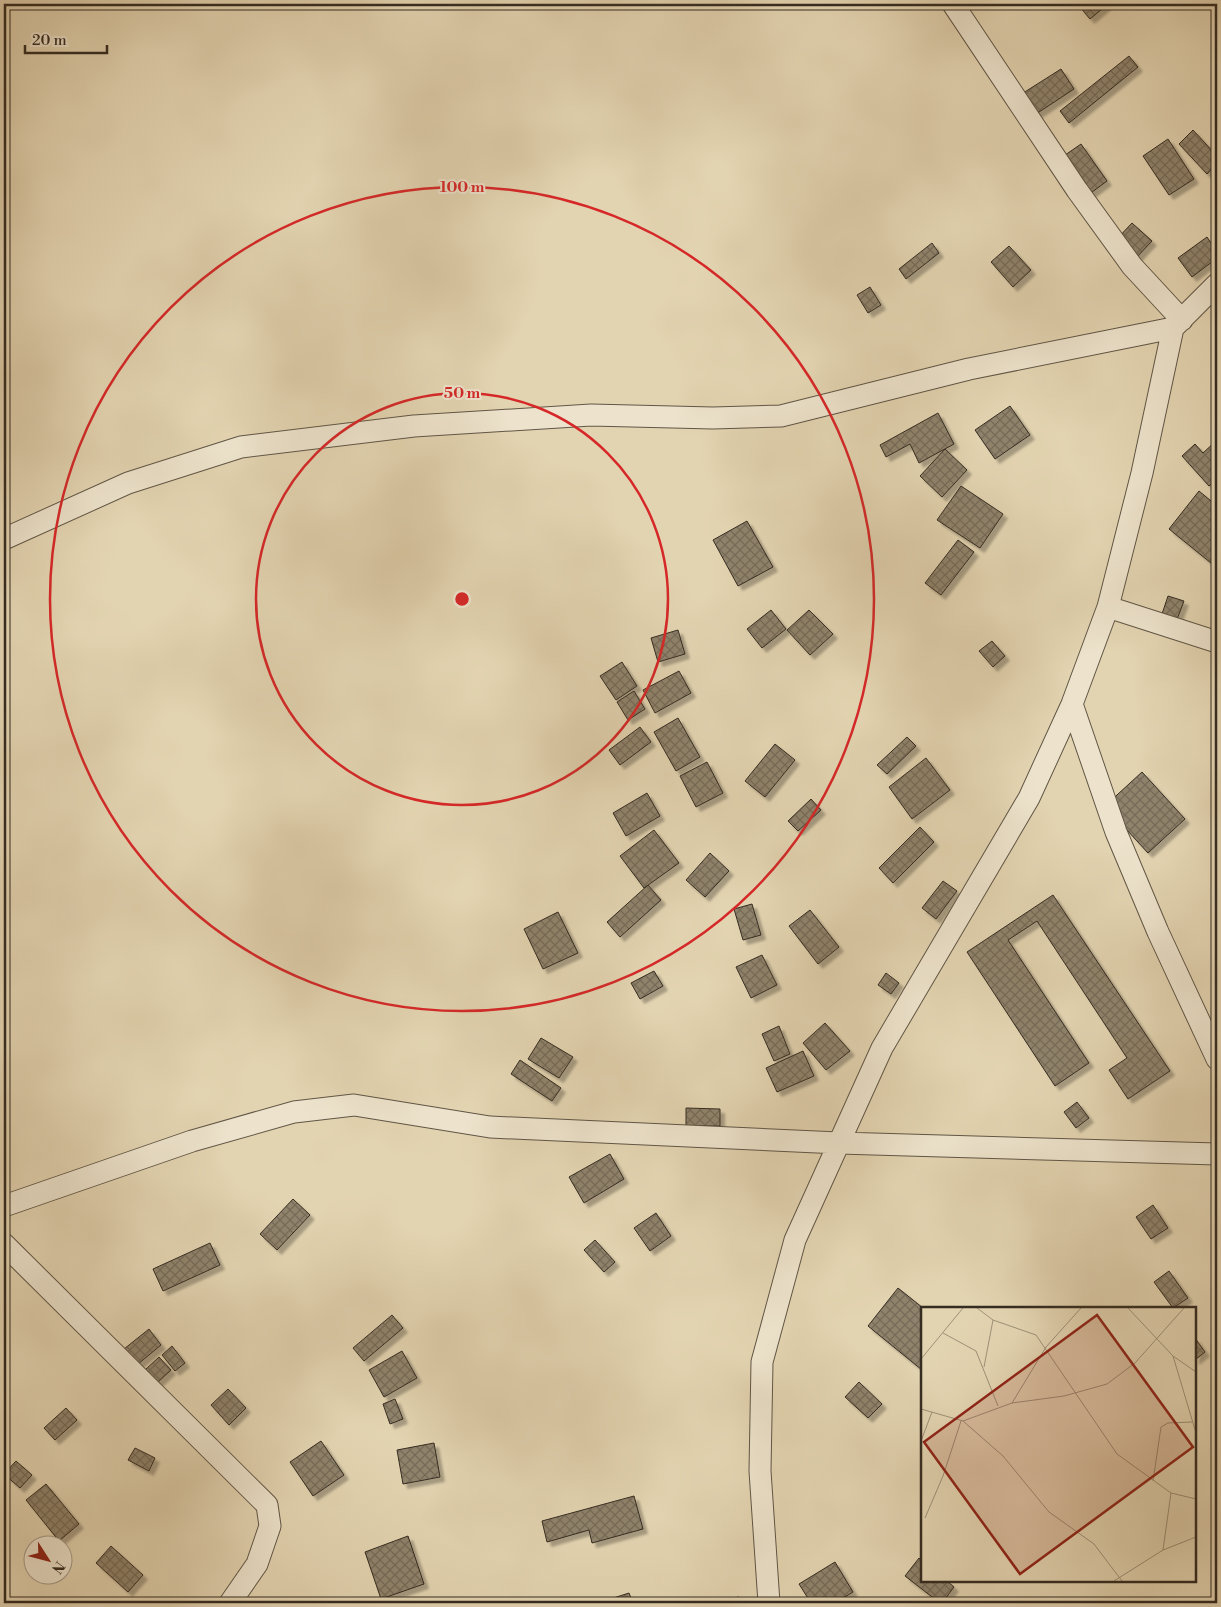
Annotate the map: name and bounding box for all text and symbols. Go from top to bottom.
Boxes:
scale bar [25,22,108,54]
text: 20 m [32,31,67,50]
text: 100 m [440,178,485,197]
text: 50 m [444,384,480,403]
centre of rings [453,590,471,608]
inset map [921,1307,1196,1582]
north arrow [22,1534,72,1584]
text: N [47,1557,68,1577]

